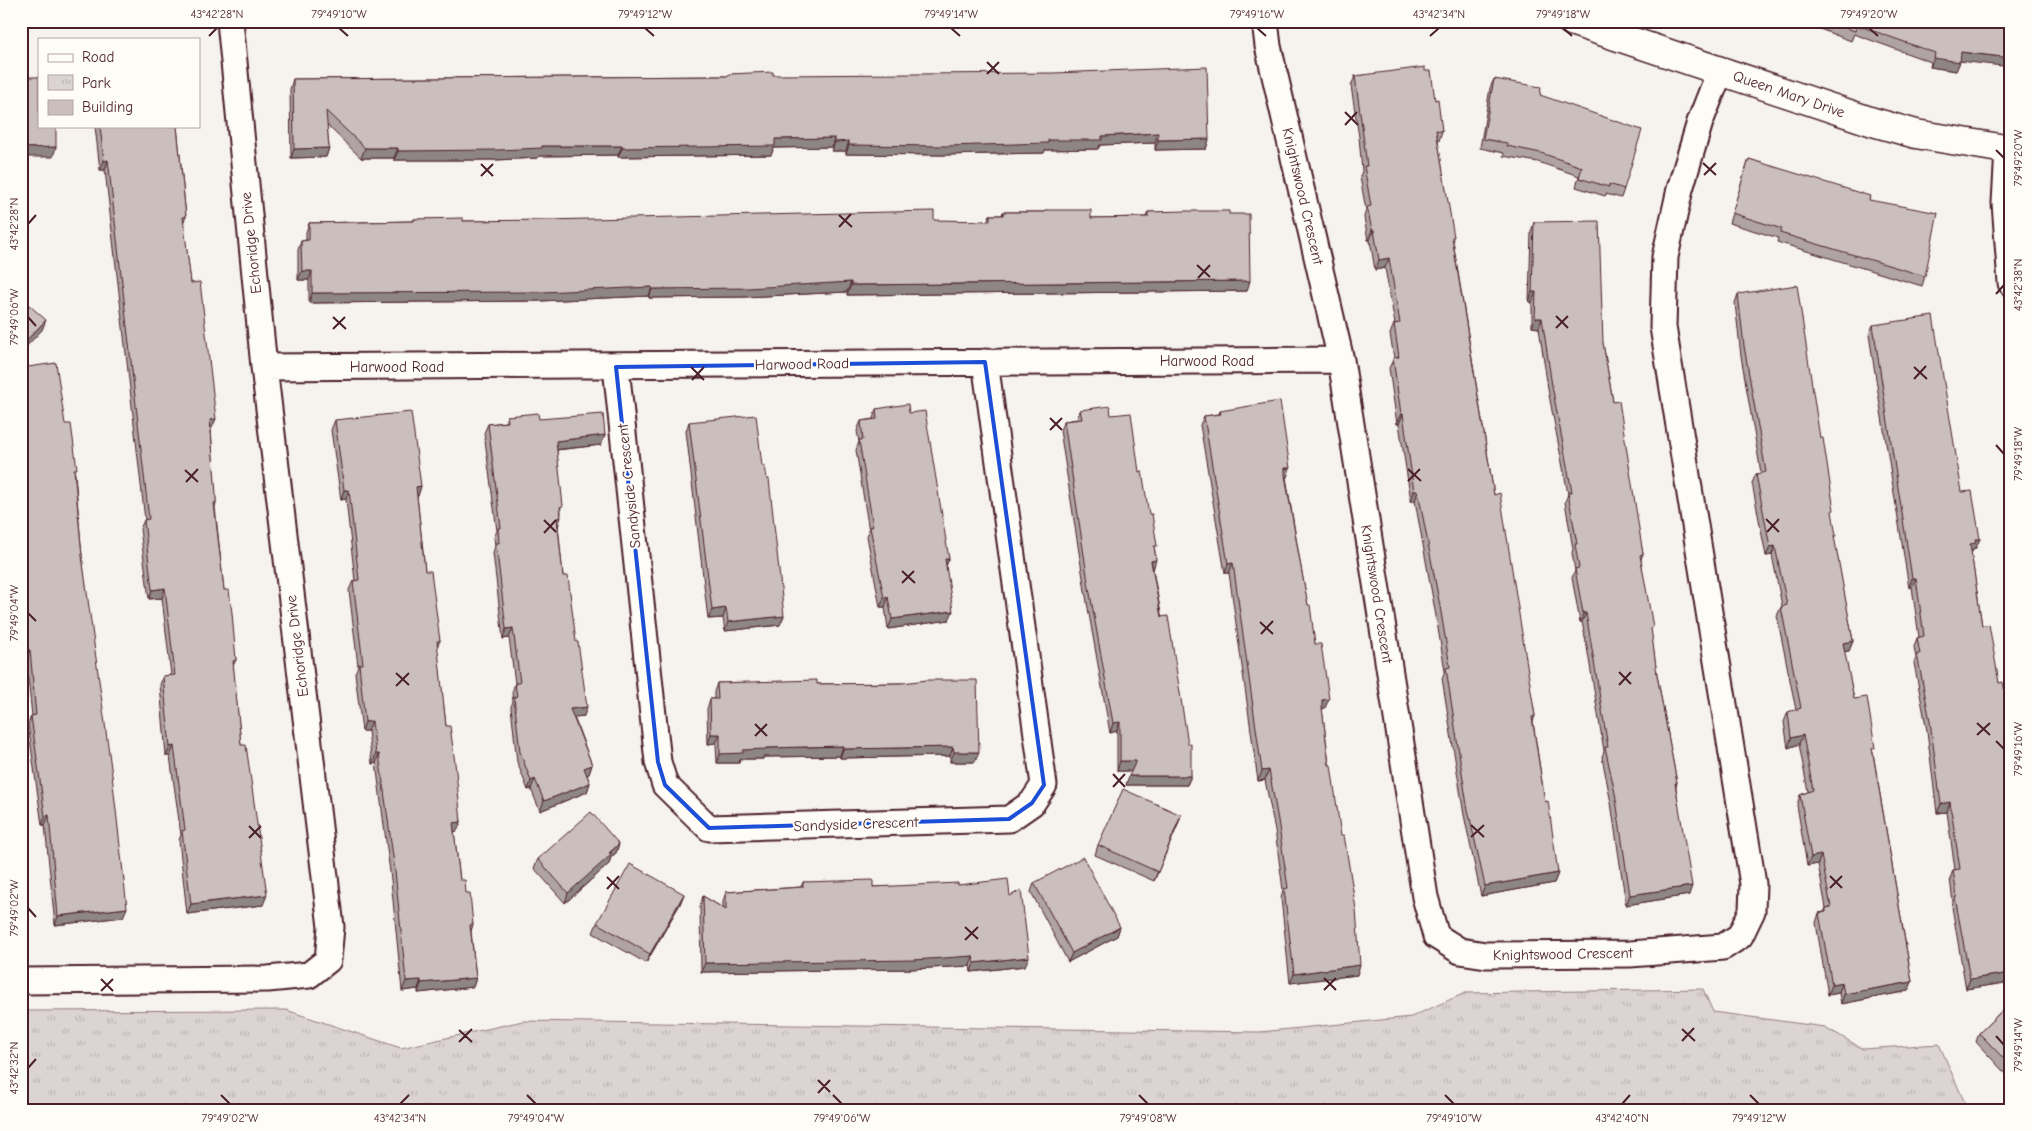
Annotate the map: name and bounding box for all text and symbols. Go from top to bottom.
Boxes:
text: 43°42'28"N [191,7,243,21]
text: 79°49'10"W [311,7,367,21]
text: 79°49'12"W [618,7,673,21]
text: 79°49'14"W [924,7,978,21]
text: 79°49'16"W [1230,7,1285,21]
text: 43°42'34"N [1413,7,1465,21]
text: 79°49'18"W [1536,7,1591,21]
text: 79°49'20"W [1841,7,1898,21]
legend [38,38,200,128]
text: Road [82,48,114,66]
street label: Queen Mary Drive [1731,66,1848,122]
text: Park [82,74,111,92]
text: Building [82,98,133,116]
street label: Knightswood Crescent [1278,126,1328,267]
text: 79°49'20"W [2011,129,2025,186]
street label: Echoridge Drive [237,191,265,295]
text: 43°42'28"N [7,198,21,250]
text: 43°42'38"N [2011,259,2025,311]
text: 79°49'06"W [7,288,21,346]
street label: Harwood Road [1160,352,1254,370]
street label: Harwood Road [755,354,849,374]
street label: Harwood Road [350,358,444,376]
street label: Sandyside Crescent [613,422,644,549]
text: 79°49'18"W [2011,426,2025,481]
street label: Knightswood Crescent [1357,523,1397,665]
text: 79°49'04"W [7,584,21,641]
street label: Echoridge Drive [282,594,312,698]
text: 79°49'16"W [2011,721,2025,776]
street label: Sandyside Crescent [793,813,919,835]
text: 79°49'02"W [7,879,21,936]
street label: Knightswood Crescent [1493,944,1634,964]
text: 79°49'14"W [2011,1018,2025,1072]
text: 43°42'32"N [7,1042,21,1094]
text: 79°49'02"W [202,1111,259,1125]
text: 43°42'34"N [374,1111,426,1125]
text: 79°49'04"W [508,1111,565,1125]
text: 79°49'06"W [813,1111,871,1125]
text: 79°49'08"W [1120,1111,1177,1125]
text: 79°49'10"W [1426,1111,1482,1125]
text: 43°42'40"N [1595,1111,1649,1125]
text: 79°49'12"W [1732,1111,1787,1125]

